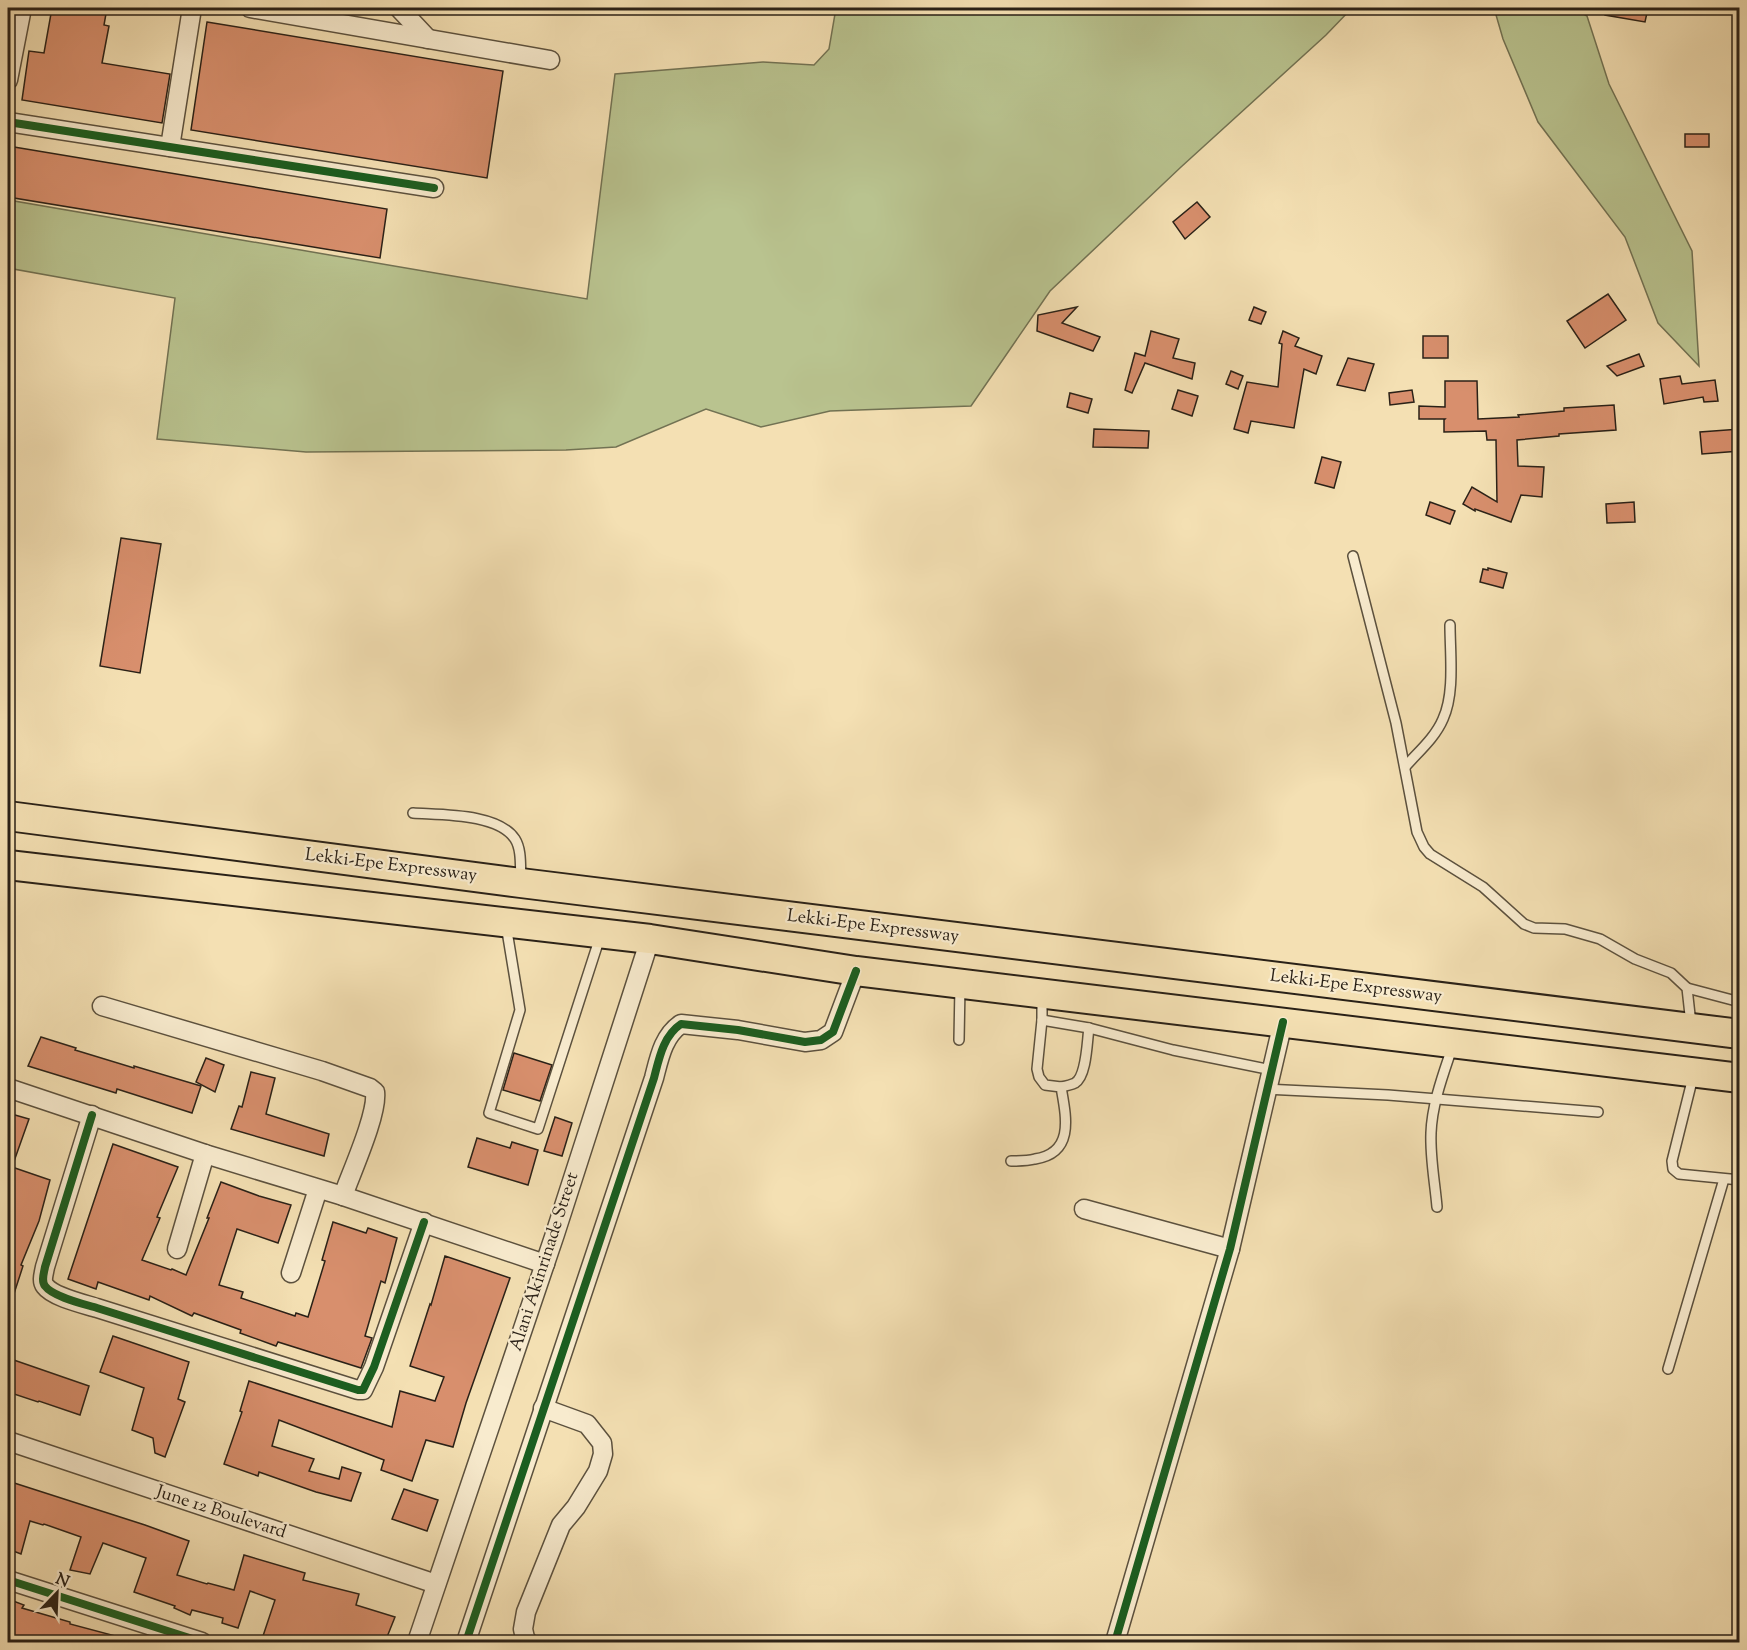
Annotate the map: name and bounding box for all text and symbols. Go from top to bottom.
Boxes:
street label: Lekki-Epe Expressway [303,843,479,889]
street label: Lekki-Epe Expressway [785,904,961,950]
street label: Lekki-Epe Expressway [1268,964,1444,1010]
street label: Alani Akinrinade Street [504,1169,586,1355]
street label: June 12 Boulevard [152,1479,289,1546]
north arrow [27,1563,87,1623]
text: N [52,1568,72,1595]

